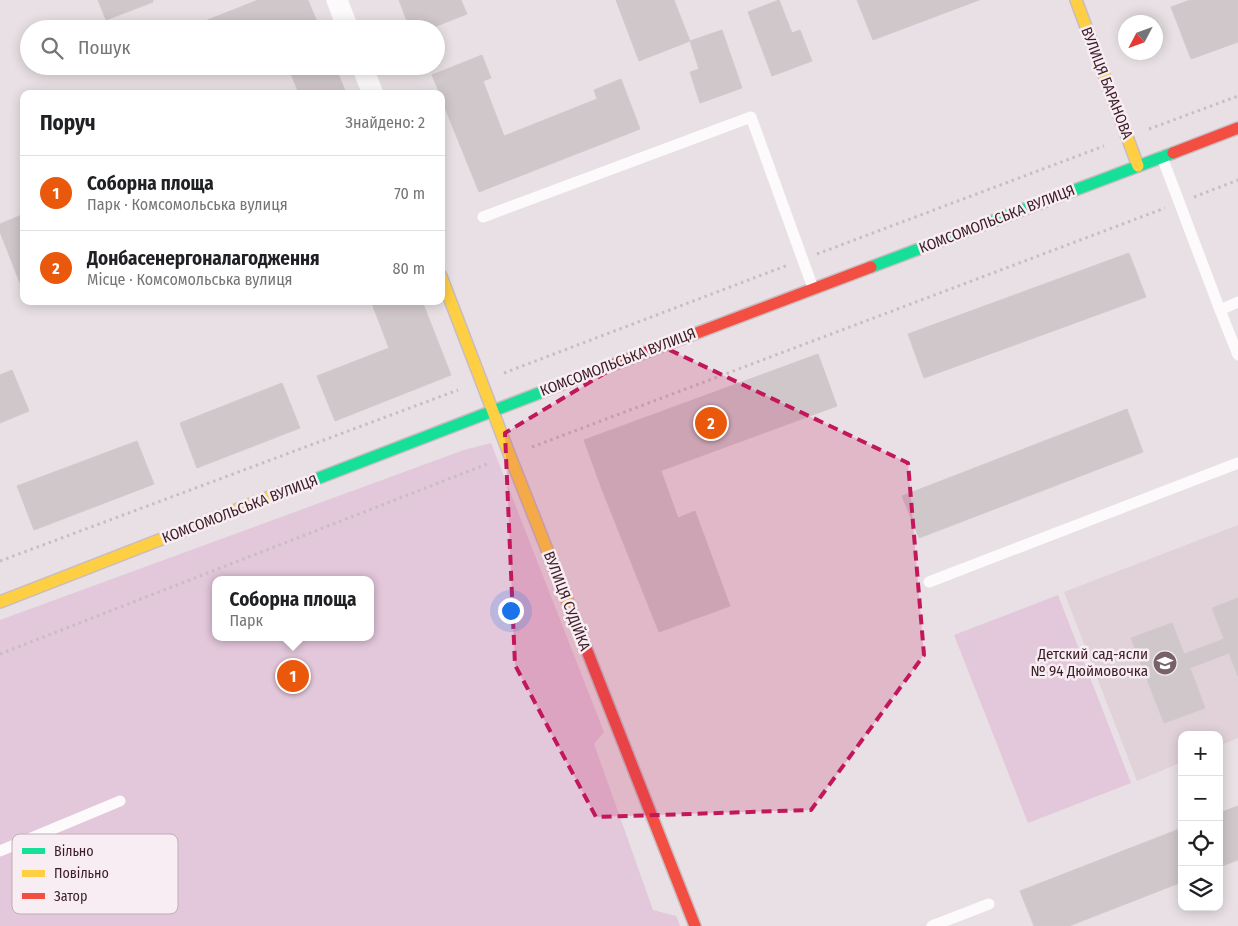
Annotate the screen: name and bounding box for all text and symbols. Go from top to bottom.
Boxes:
north arrow [1118,15,1163,60]
search box [20,20,445,75]
street label: ВУЛИЦЯ БАРАНОВА [1077,24,1137,142]
icon: search [38,34,66,62]
text: Пошук [78,36,130,59]
text: Поруч [40,110,96,136]
text: Знайдено: 2 [345,113,425,132]
text: Соборна площа [87,172,214,195]
street label: КОМСОМОЛЬСЬКА ВУЛИЦЯ [917,181,1077,257]
text: 1 [53,184,59,203]
text: 70 m [394,184,425,203]
text: Парк · Комсомольська вулиця [87,195,288,214]
text: Донбасенергоналагодження [87,247,320,270]
text: 2 [52,259,60,278]
text: 80 m [393,259,425,278]
text: Місце · Комсомольська вулиця [87,270,293,289]
street label: КОМСОМОЛЬСЬКА ВУЛИЦЯ [538,324,698,400]
pin: 2 [695,404,727,442]
street label: КОМСОМОЛЬСЬКА ВУЛИЦЯ [160,471,320,547]
street label: ВУЛИЦЯ СУДІЙКА [540,549,594,653]
popup [212,576,374,641]
text: Соборна площа [230,588,356,611]
your location [498,598,524,624]
text: Парк [230,611,263,630]
place label: Детский сад-ясли № 94 Дюймовочка [1030,645,1148,680]
school or university icon: Детский сад-ясли № 94 Дюймовочка [1152,650,1178,676]
pin: 1 [277,657,309,695]
map controls [1178,731,1223,911]
button: + [1178,731,1223,776]
button: − [1178,776,1223,821]
button: locate [1178,821,1223,866]
legend [12,834,178,914]
text: Вільно [54,843,94,860]
text: Повільно [54,865,109,882]
button: layers [1178,866,1223,911]
text: Затор [54,888,87,905]

